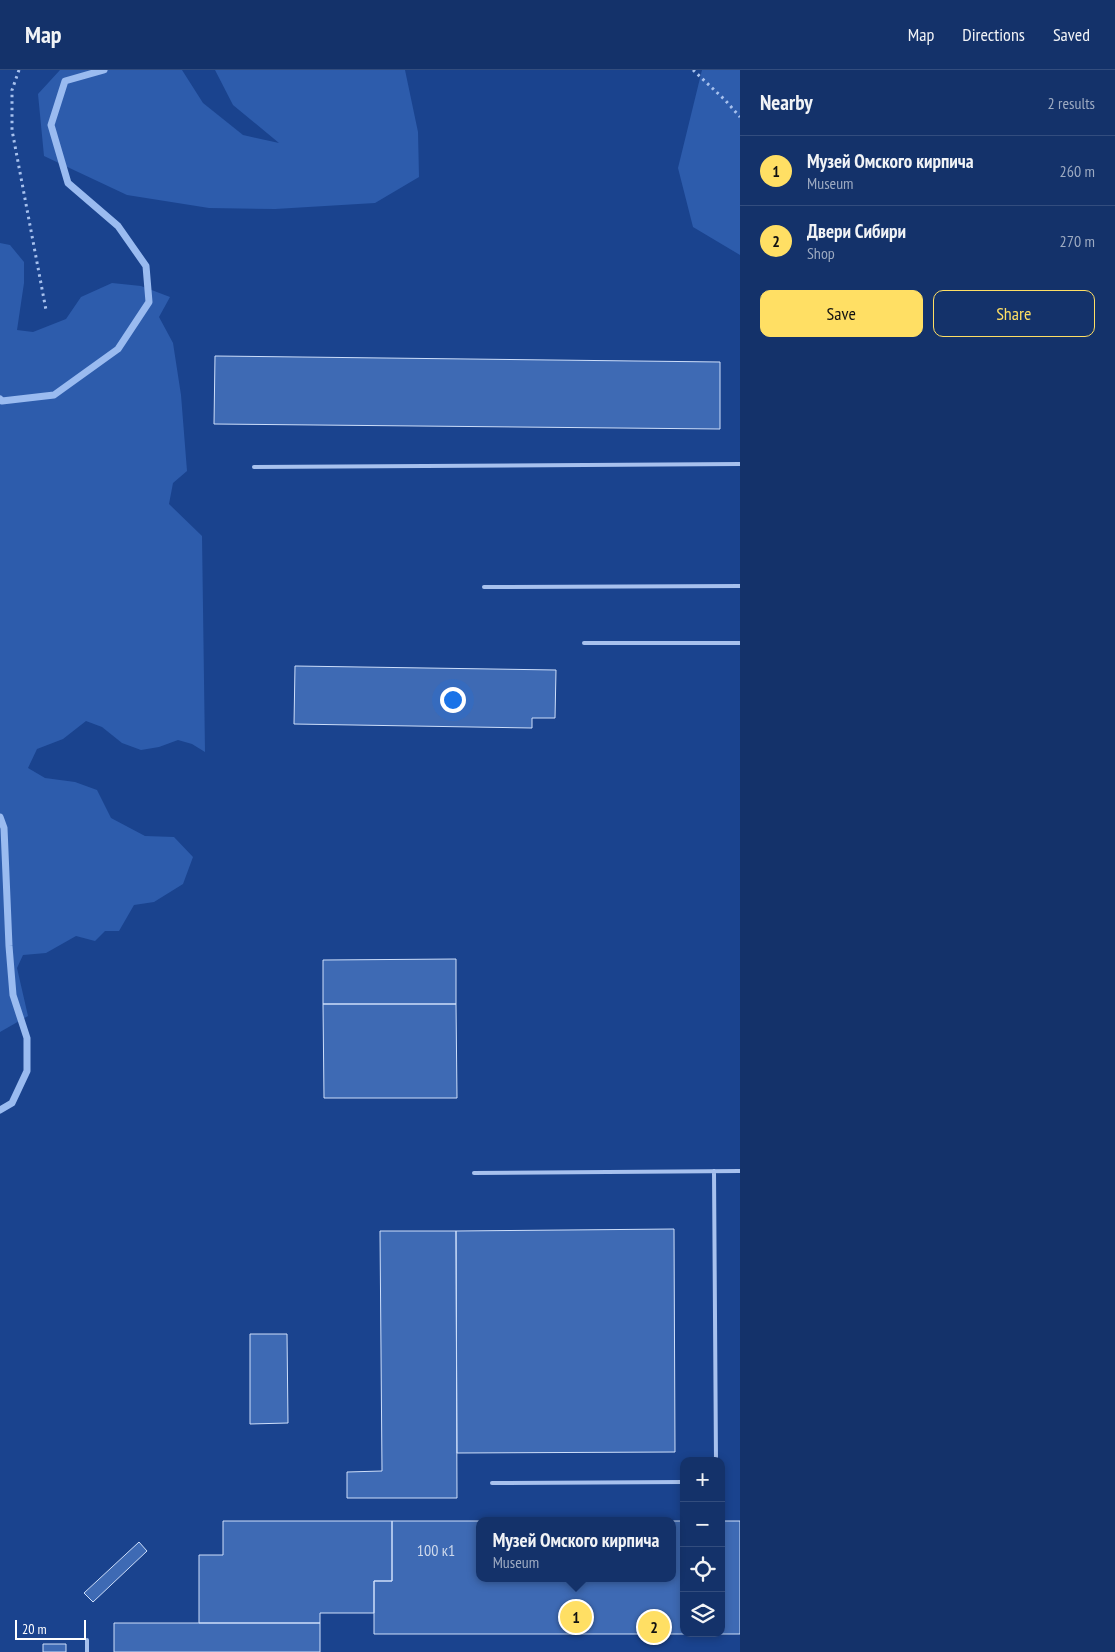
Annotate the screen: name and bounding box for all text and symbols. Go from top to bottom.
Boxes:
text: Map [25,19,62,50]
text: Map [908,23,934,46]
text: Directions [962,23,1025,46]
text: Saved [1053,23,1090,46]
text: Nearby [760,89,813,116]
text: 2 results [1048,93,1095,113]
text: Музей Омского кирпича [807,149,974,173]
text: 1 [772,161,780,181]
text: 260 m [1060,161,1095,181]
text: Museum [807,173,854,193]
text: Двери Сибири [807,219,906,243]
text: 2 [772,231,780,251]
text: 270 m [1060,231,1095,251]
text: Shop [807,243,835,263]
button: Save [760,290,923,337]
button: Share [933,290,1095,337]
your location [440,687,466,713]
map controls [680,1457,725,1637]
button: + [680,1457,725,1502]
button: − [680,1502,725,1547]
popup [476,1517,676,1582]
text: Музей Омского кирпича [493,1528,659,1552]
house number: 100 к1 [417,1540,455,1560]
button: locate [680,1547,725,1592]
text: Museum [493,1552,539,1572]
button: layers [680,1592,725,1637]
pin: 1 [560,1598,592,1636]
pin: 2 [638,1608,670,1646]
scale bar [15,1617,86,1640]
text: 20 m [22,1620,47,1638]

